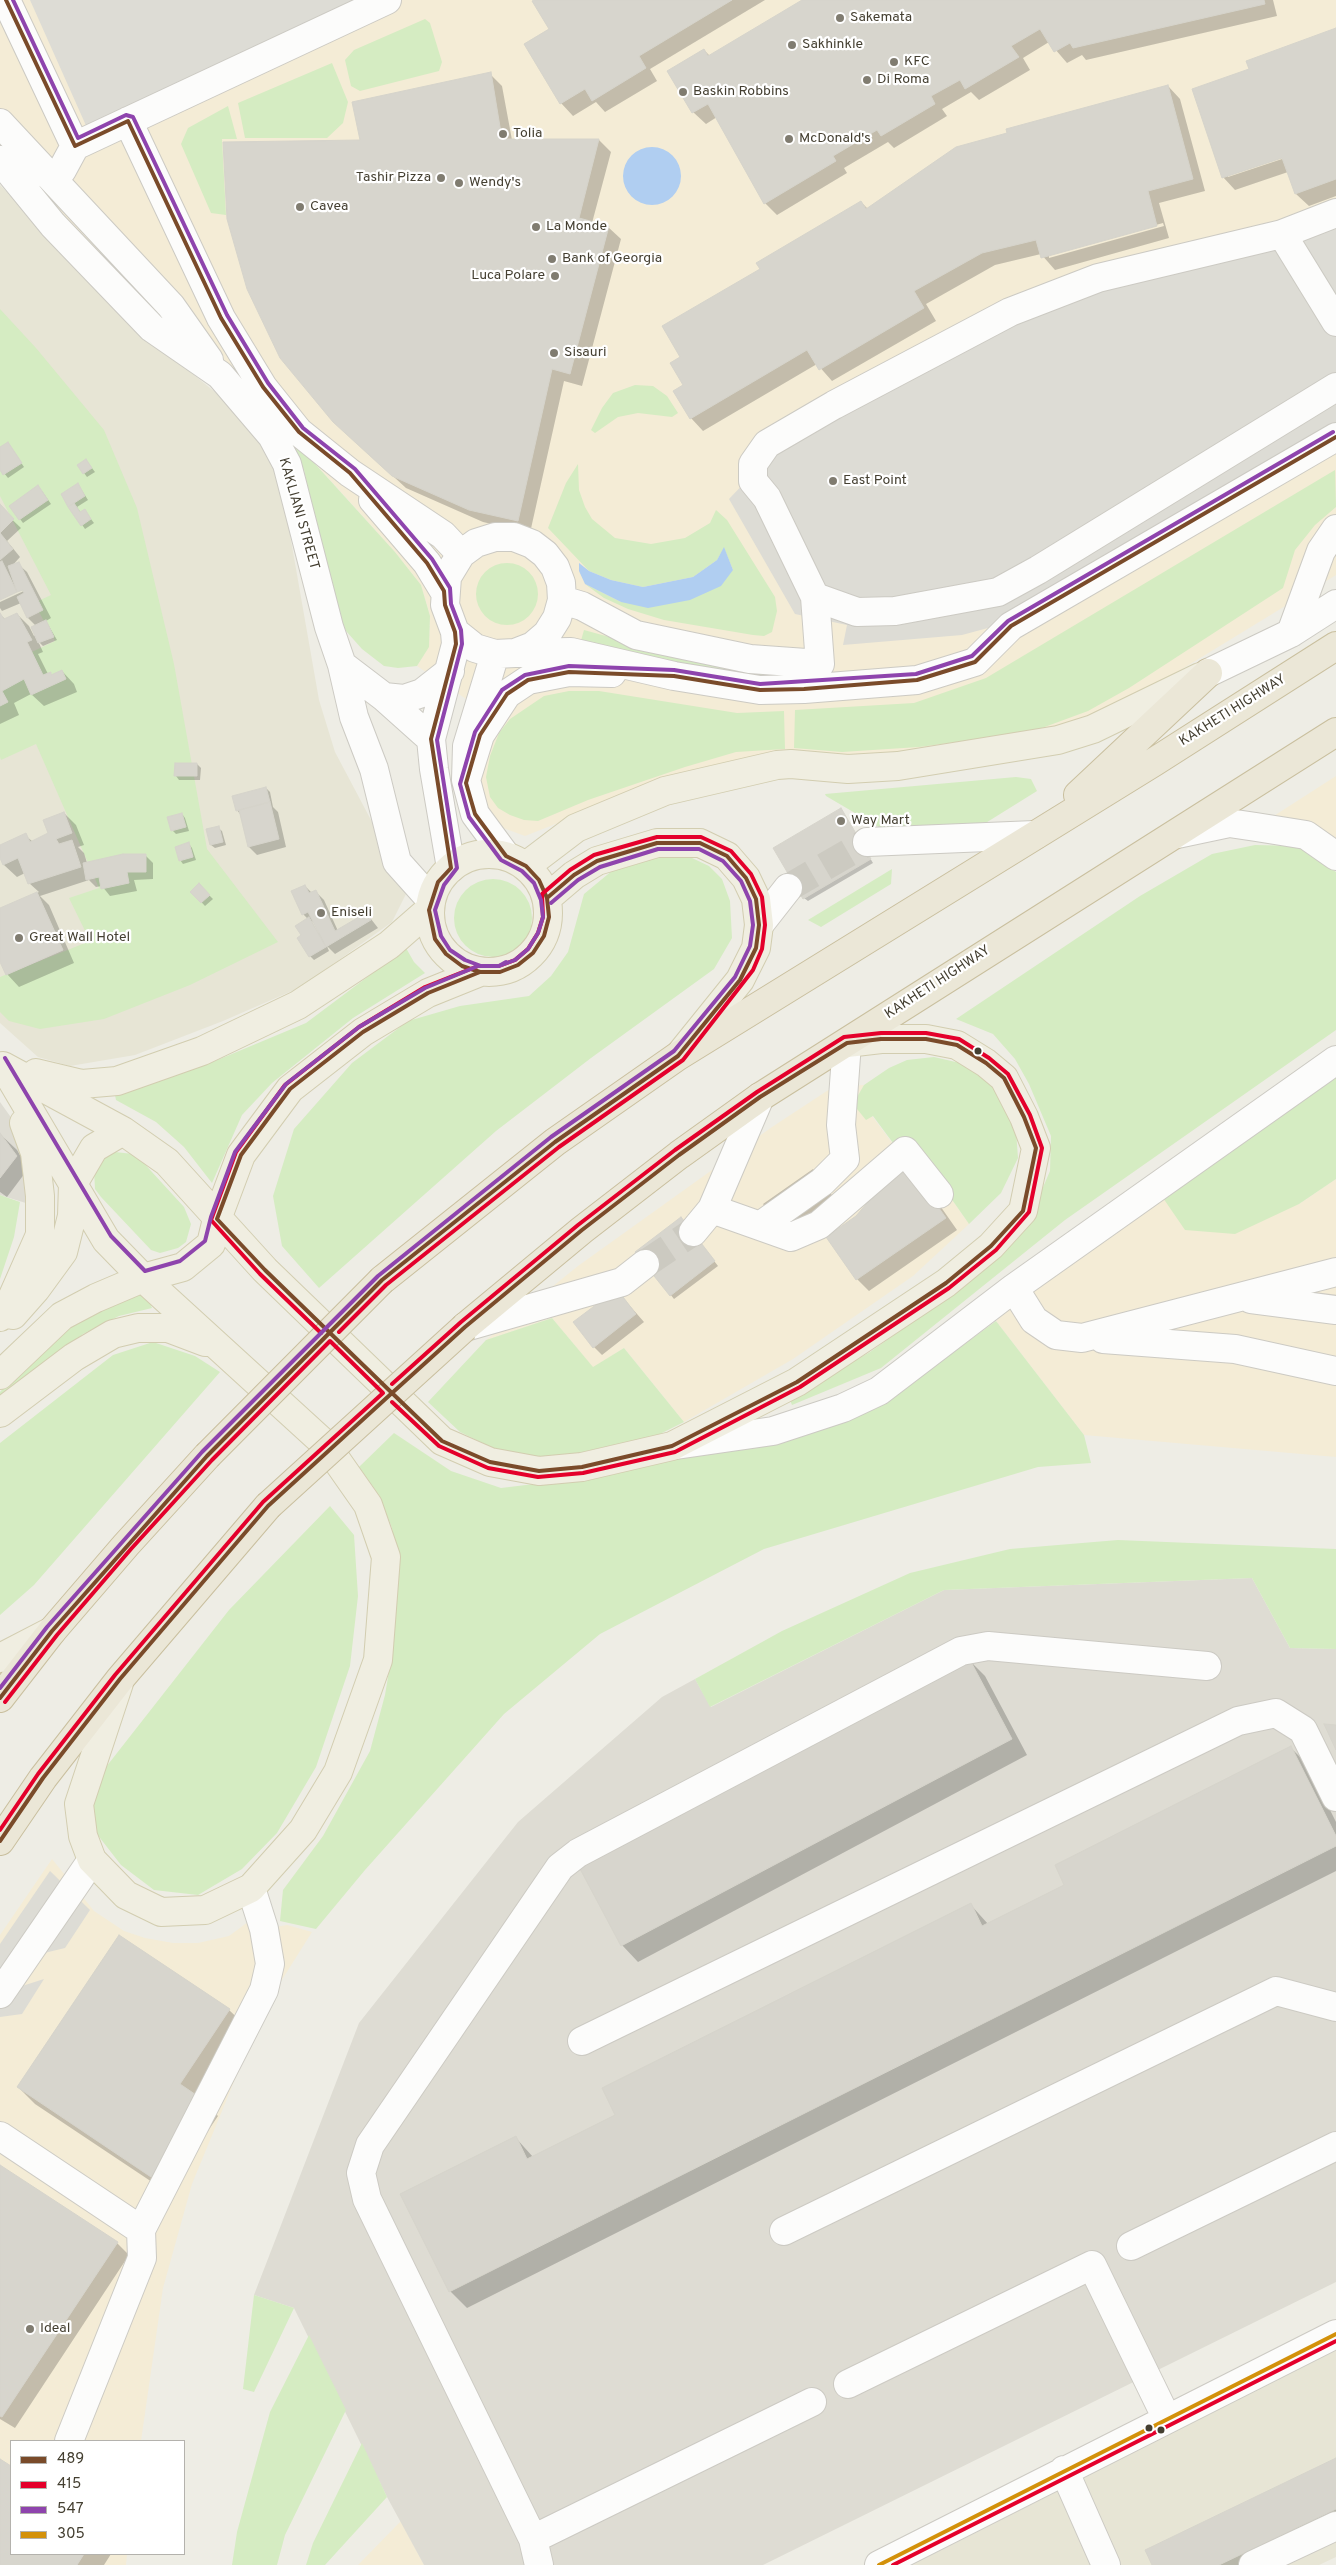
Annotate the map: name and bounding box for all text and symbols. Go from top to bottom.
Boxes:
place label: Sakemata [850,10,912,26]
marker: Sakemata [834,12,846,24]
place label: Sakhinkle [802,37,863,53]
marker: Sakhinkle [786,39,798,51]
place label: KFC [904,54,930,70]
marker: KFC [888,56,900,68]
place label: Di Roma [877,72,929,88]
marker: Di Roma [861,74,873,86]
place label: Baskin Robbins [693,84,789,100]
marker: Baskin Robbins [677,86,689,98]
place label: Tolia [513,126,542,142]
marker: Tolia [497,128,509,140]
place label: McDonald's [799,131,871,147]
marker: McDonald's [783,133,795,145]
place label: Tashir Pizza [356,170,431,186]
marker: Tashir Pizza [435,172,447,184]
place label: Wendy's [469,175,521,191]
marker: Wendy's [453,177,465,189]
place label: Cavea [310,199,348,215]
marker: Cavea [294,201,306,213]
place label: La Monde [546,219,607,235]
marker: La Monde [530,221,542,233]
place label: Bank of Georgia [562,251,662,267]
marker: Bank of Georgia [546,253,558,265]
place label: Luca Polare [471,268,545,284]
marker: Luca Polare [549,270,561,282]
place label: Sisauri [564,345,607,361]
marker: Sisauri [548,347,560,359]
street label: KAKLIANI STREET [274,456,322,572]
place label: East Point [843,473,907,489]
marker: East Point [827,475,839,487]
street label: KAKHETI HIGHWAY [1177,671,1289,751]
place label: Way Mart [851,813,910,829]
marker: Way Mart [835,815,847,827]
place label: Eniseli [331,905,372,921]
marker: Eniseli [315,907,327,919]
place label: Great Wall Hotel [29,930,130,946]
marker: Great Wall Hotel [13,932,25,944]
street label: KAKHETI HIGHWAY [882,943,994,1023]
unlabelled marker [973,1046,983,1056]
place label: Ideal [40,2321,70,2337]
marker: Ideal [24,2323,36,2335]
unlabelled marker [1144,2423,1154,2433]
unlabelled marker [1156,2425,1166,2435]
legend [10,2440,185,2555]
text: 489 [57,2450,84,2469]
text: 415 [57,2475,81,2494]
text: 547 [57,2500,84,2519]
text: 305 [57,2525,85,2544]

